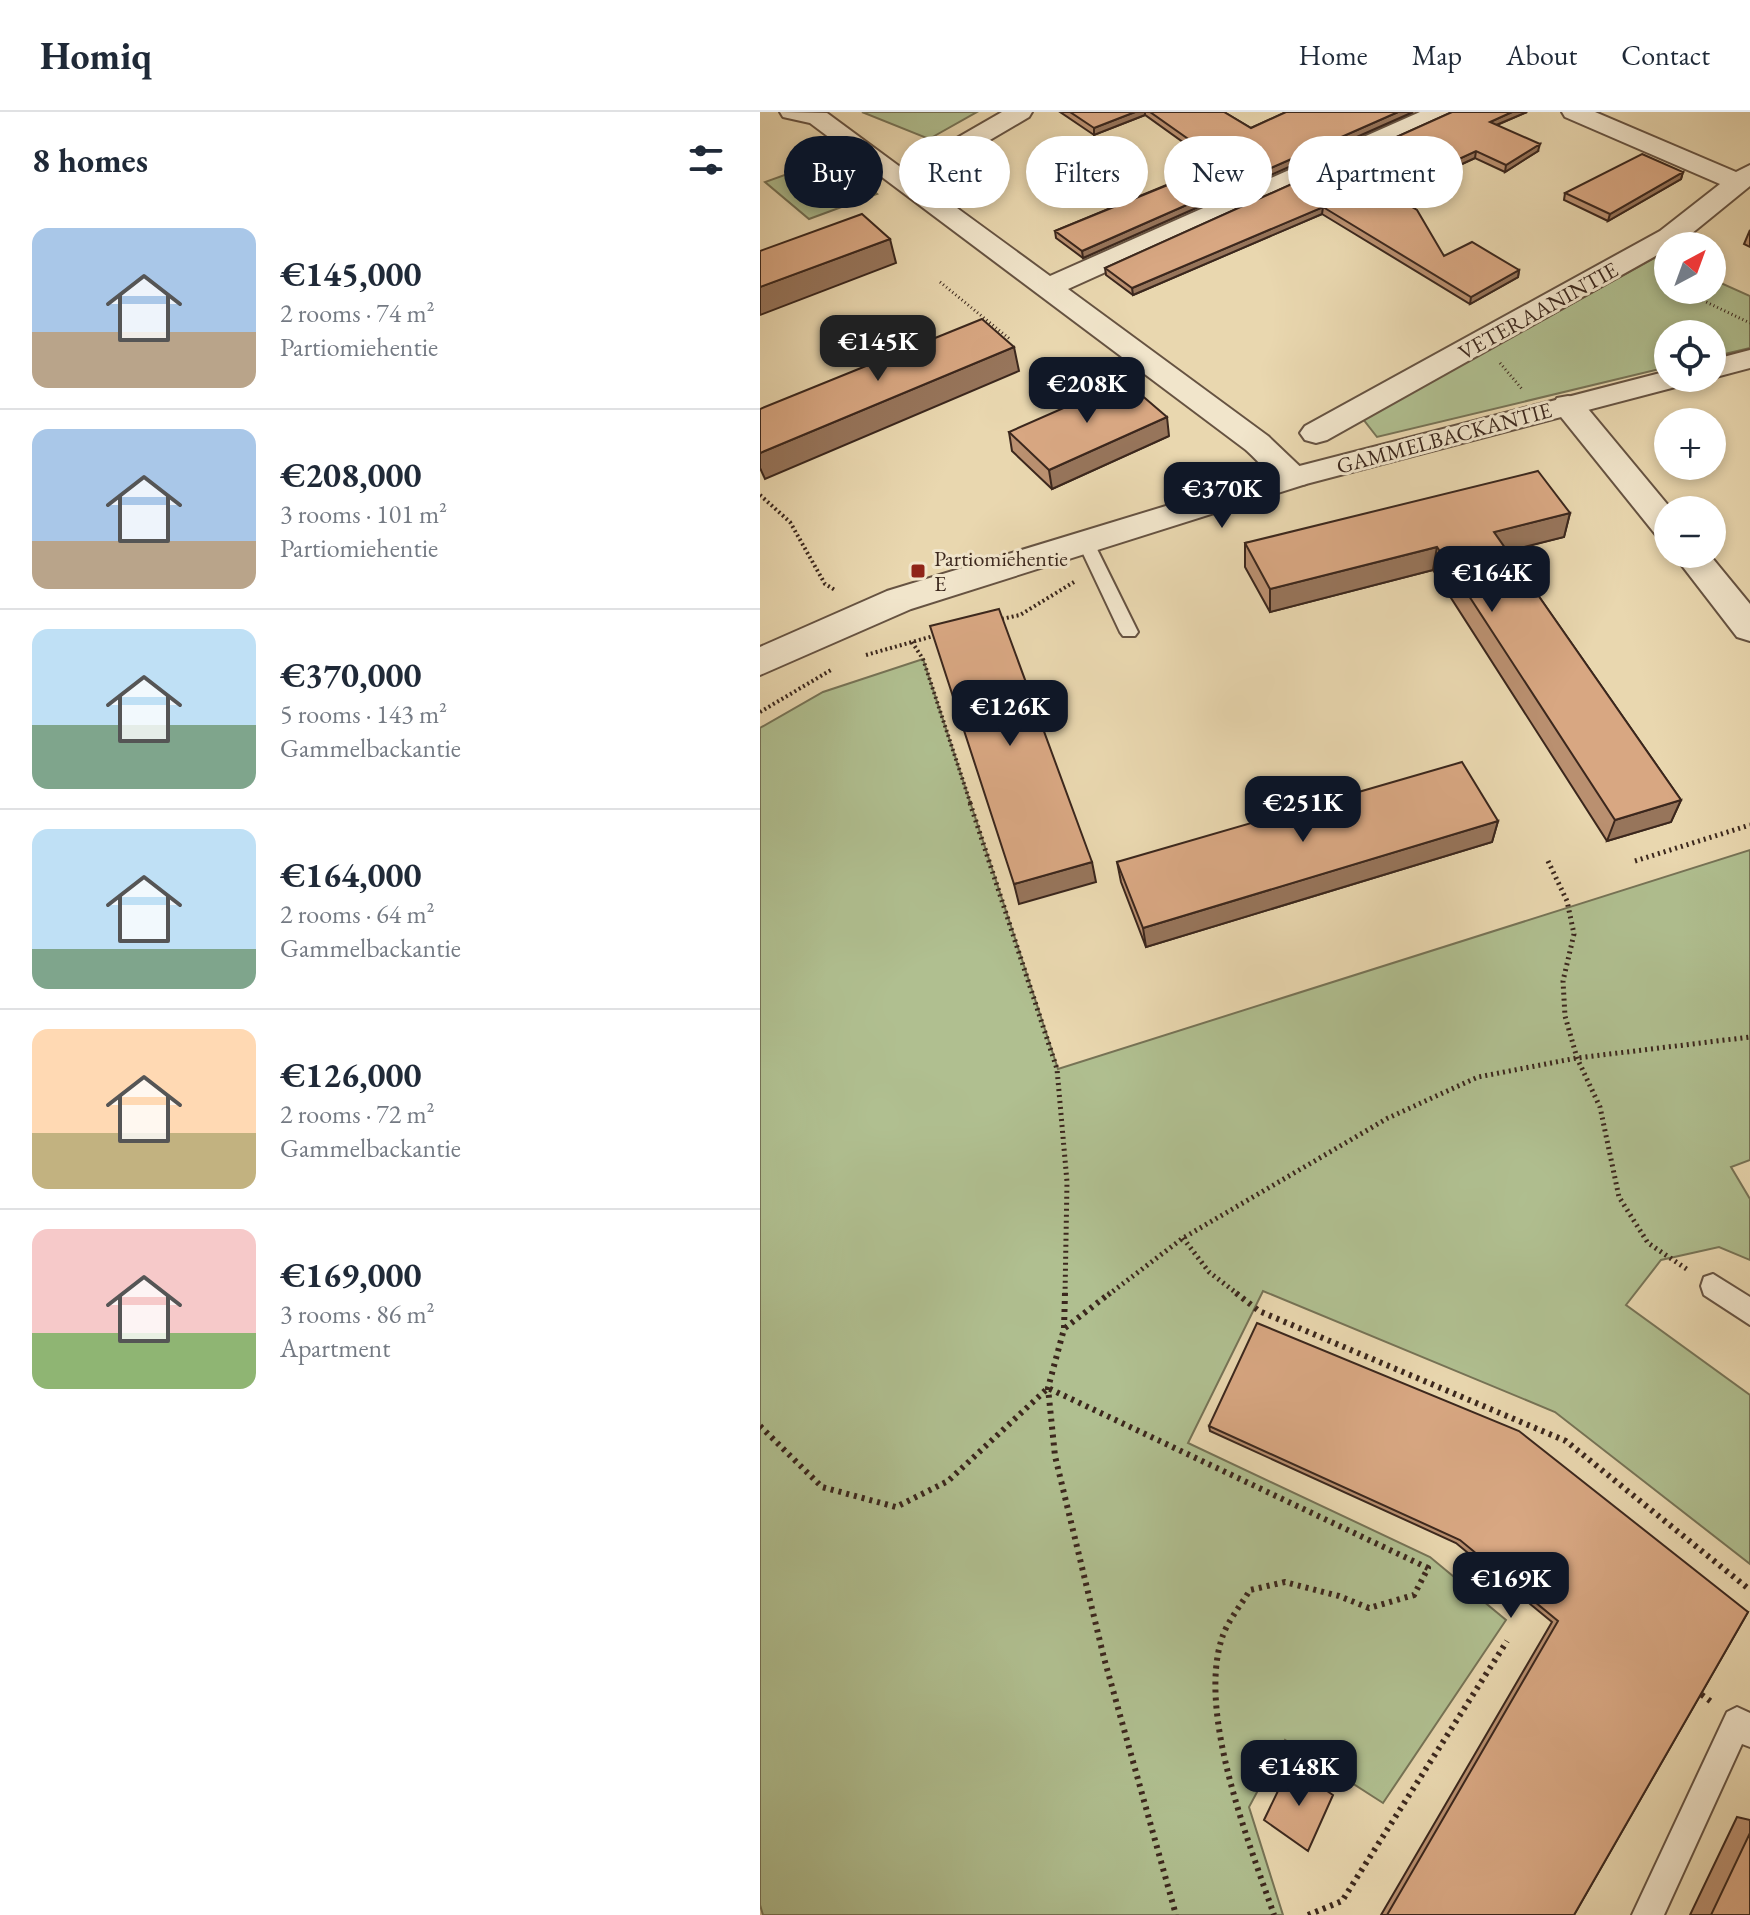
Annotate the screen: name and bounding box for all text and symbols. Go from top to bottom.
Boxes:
text: Homiq [40,31,152,80]
text: Home [1298,37,1368,73]
text: Map [1412,37,1462,73]
text: About [1506,37,1577,73]
text: Contact [1621,37,1710,73]
chip: Buy [784,136,883,208]
chip: Rent [899,136,1010,208]
chip: Filters [1026,136,1148,208]
chip: New [1164,136,1272,208]
chip: Apartment [1288,136,1463,208]
text: 8 homes [32,138,148,182]
icon: filters [684,138,728,182]
north arrow [1654,232,1726,304]
map controls [1654,232,1726,568]
text: €145,000 [280,252,421,296]
street label: VETERAANINTIE [1453,255,1623,367]
icon: home [96,260,192,356]
text: 2 rooms · 74 m² [280,296,435,330]
pin: €145K [822,315,934,383]
button: locate [1654,320,1726,392]
text: €145K [838,324,918,358]
text: Partiomiehentie [280,330,438,364]
pin: €208K [1031,357,1143,425]
text: €208K [1047,366,1127,400]
street label: GAMMELBACKANTIE [1333,395,1555,481]
button: + [1654,408,1726,480]
text: €208,000 [280,453,421,497]
icon: home [96,461,192,557]
pin: €370K [1166,462,1278,530]
text: €370K [1182,471,1262,505]
button: − [1654,496,1726,568]
text: 3 rooms · 101 m² [280,497,447,531]
text: Partiomiehentie [280,531,438,565]
place label: Partiomiehentie E [934,544,1068,598]
pin: €164K [1436,546,1548,614]
text: €164K [1452,555,1532,589]
marker: Partiomiehentie E [909,562,927,580]
text: €370,000 [280,653,421,697]
icon: home [96,661,192,757]
pin: €126K [954,680,1066,748]
text: €126K [970,689,1050,723]
text: 5 rooms · 143 m² [280,697,447,731]
text: Gammelbackantie [280,731,461,765]
pin: €251K [1247,776,1359,844]
text: €251K [1263,785,1343,819]
text: €164,000 [280,853,421,897]
icon: home [96,861,192,957]
text: 2 rooms · 64 m² [280,897,435,931]
text: Gammelbackantie [280,931,461,965]
text: €126,000 [280,1053,421,1097]
icon: home [96,1061,192,1157]
text: 2 rooms · 72 m² [280,1097,435,1131]
text: Gammelbackantie [280,1131,461,1165]
text: €169,000 [280,1253,421,1297]
icon: home [96,1261,192,1357]
text: 3 rooms · 86 m² [280,1297,435,1331]
text: Apartment [280,1331,390,1365]
pin: €169K [1455,1552,1567,1620]
text: €169K [1471,1561,1551,1595]
pin: €148K [1243,1740,1355,1808]
text: €148K [1259,1749,1339,1783]

